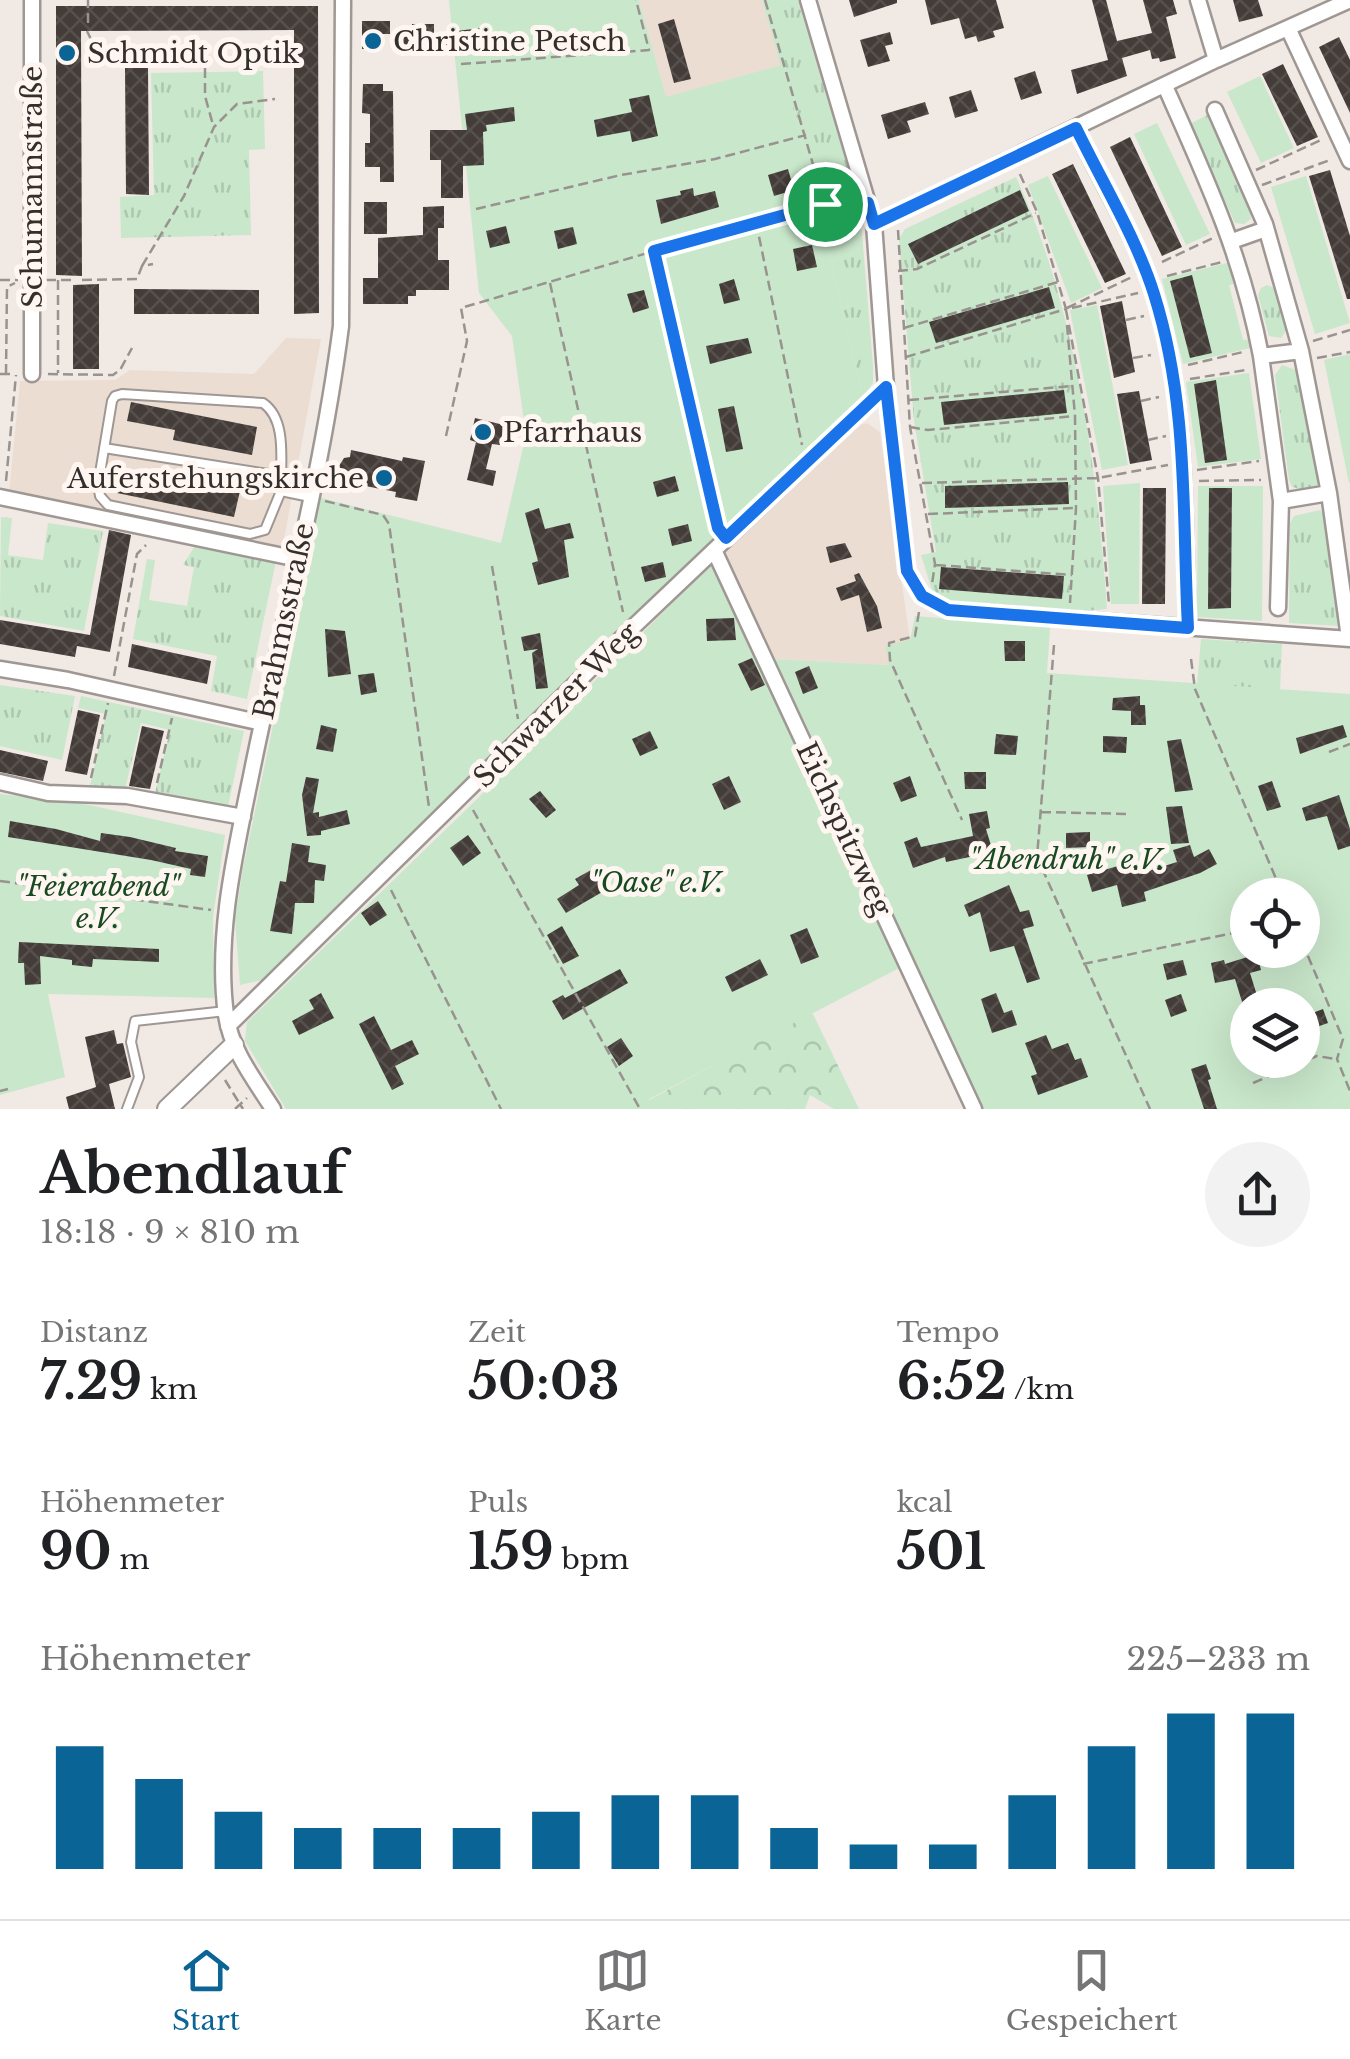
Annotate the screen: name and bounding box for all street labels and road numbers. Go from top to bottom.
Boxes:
street label: Schumannstraße [15,66,50,308]
street label: Brahmsstraße [246,520,322,722]
street label: Schwarzer Weg [466,614,647,795]
street label: Eichspitzweg [788,737,900,923]

